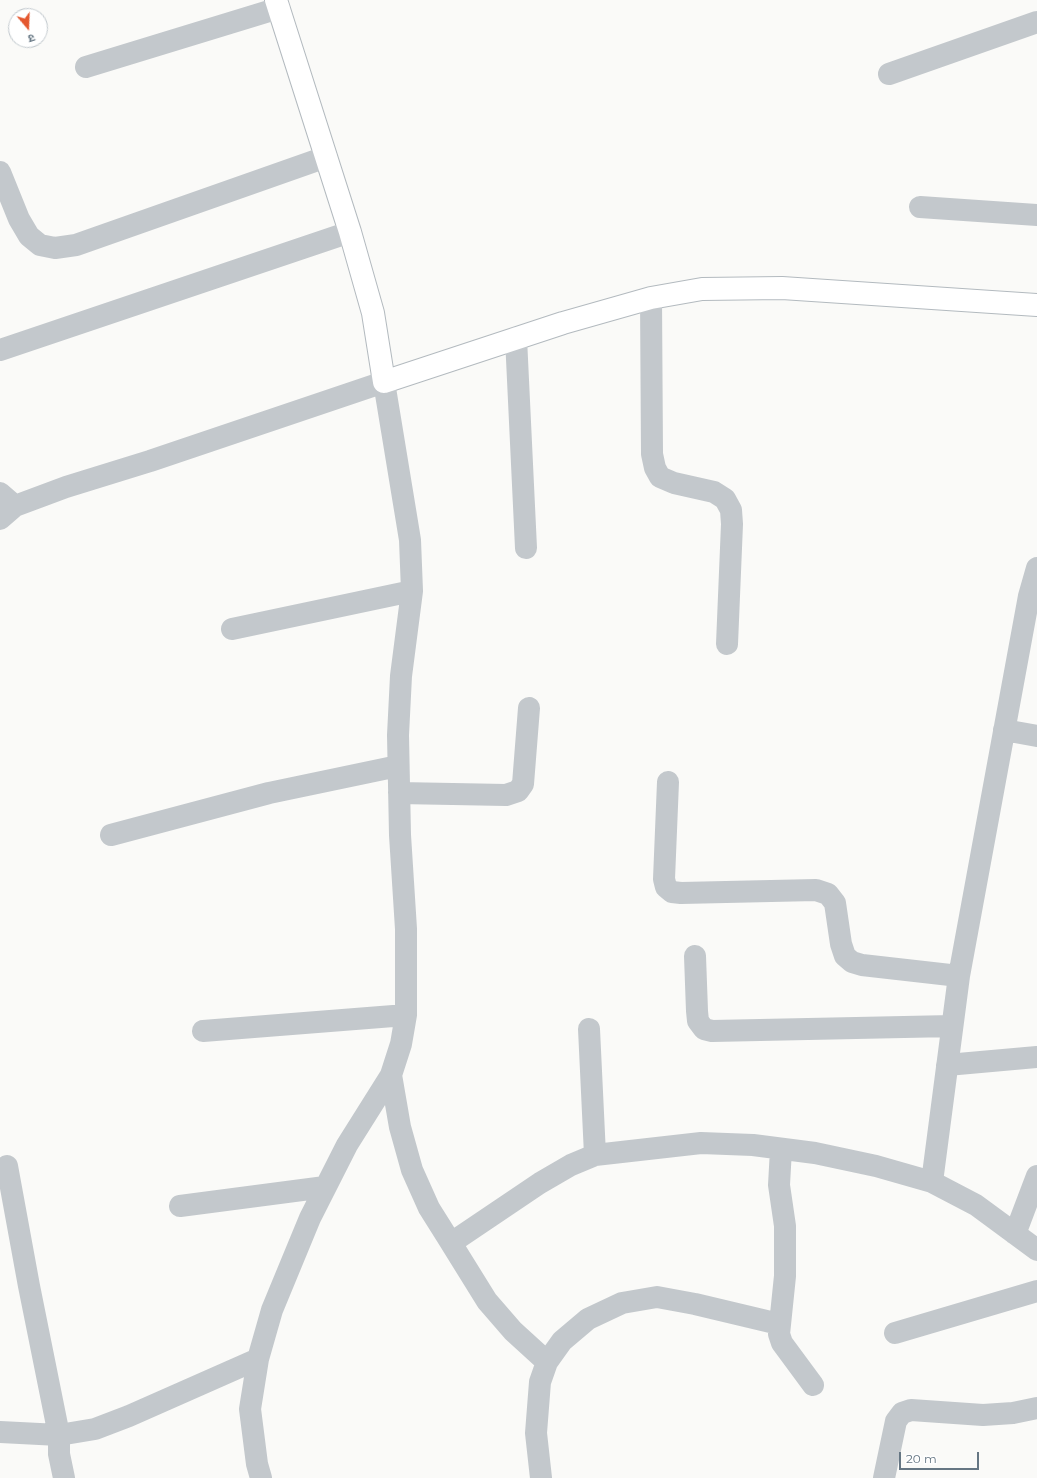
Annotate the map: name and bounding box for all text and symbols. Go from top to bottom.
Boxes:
north arrow [8,8,48,48]
text: उ [26,31,37,46]
scale bar [901,1444,981,1470]
text: 20 m [906,1451,937,1466]

